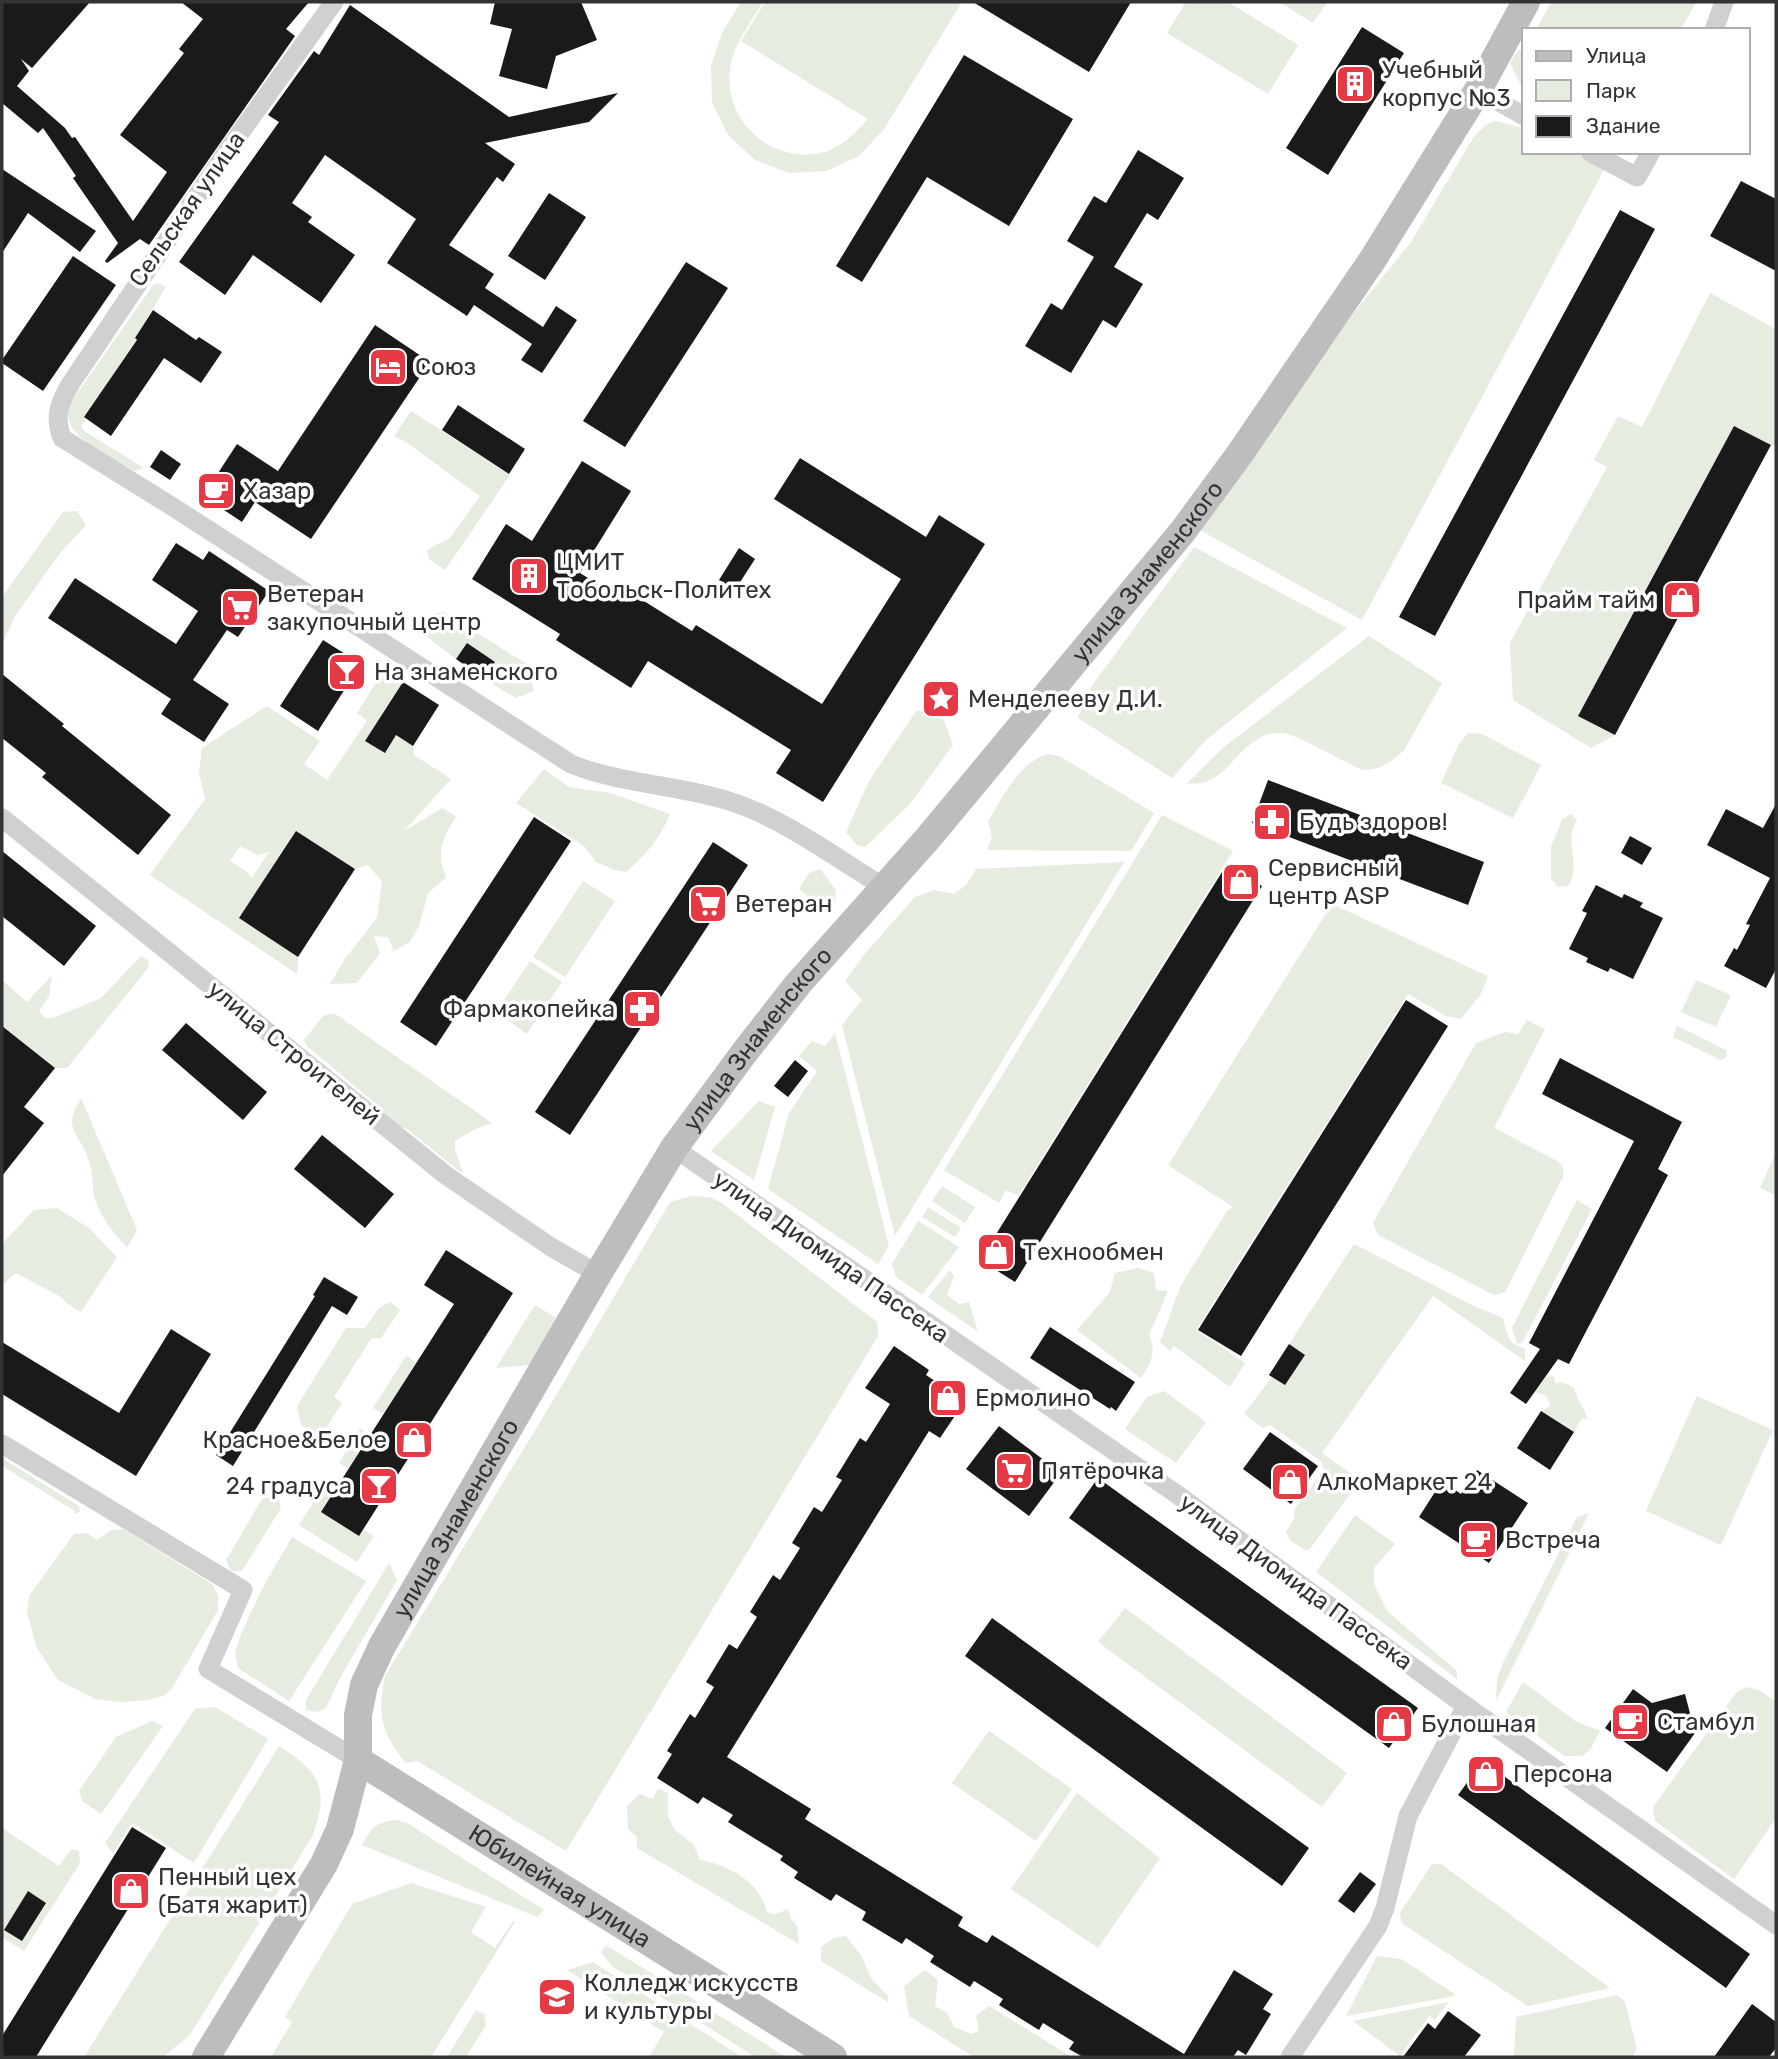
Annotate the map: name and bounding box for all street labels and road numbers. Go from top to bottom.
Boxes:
street label: Сельская улица [123,126,251,292]
street label: улица Знаменского [1066,476,1229,668]
street label: улица Знаменского [677,942,838,1137]
street label: улица Строителей [202,975,386,1131]
street label: улица Диомида Пассека [708,1165,954,1349]
street label: улица Знаменского [387,1414,525,1623]
street label: улица Диомида Пассека [1174,1488,1418,1676]
street label: Юбилейная улица [464,1819,656,1954]

